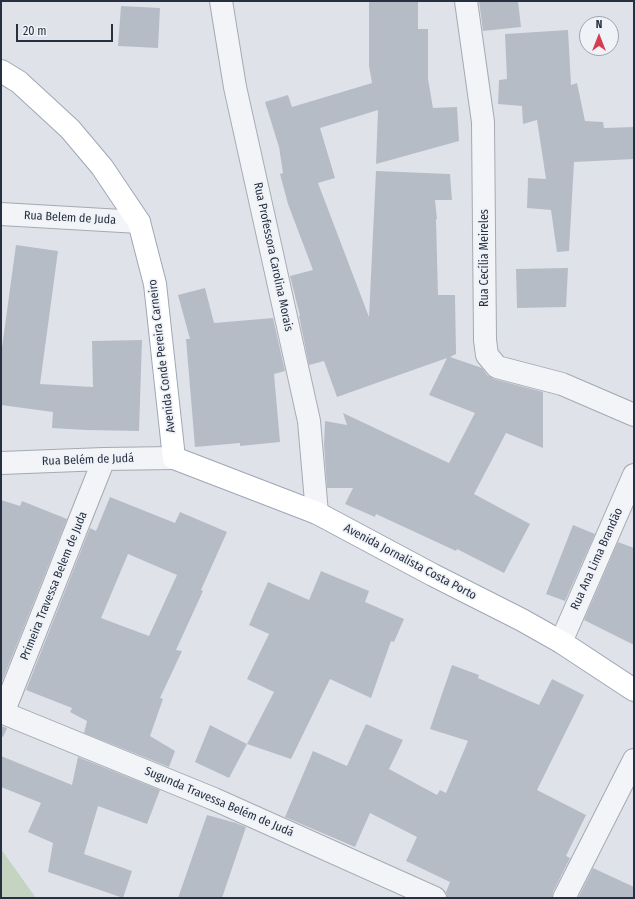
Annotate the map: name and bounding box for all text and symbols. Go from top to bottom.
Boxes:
scale bar [18,16,115,42]
north arrow [579,16,619,56]
text: N [596,18,602,31]
text: 20 m [23,24,47,38]
street label: Rua Professora Carolina Morais [250,181,296,333]
street label: Rua Belem de Juda [24,208,116,228]
street label: Rua Cecília Meireles [478,209,492,307]
street label: Avenida Conde Pereira Carneiro [145,279,179,433]
street label: Rua Belém de Judá [42,451,134,469]
street label: Rua Ana Lima Brandão [568,506,626,612]
street label: Primeira Travessa Belem de Juda [17,509,91,663]
street label: Avenida Jornalista Costa Porto [341,521,479,603]
street label: Sugunda Travessa Belém de Judá [142,764,296,840]

